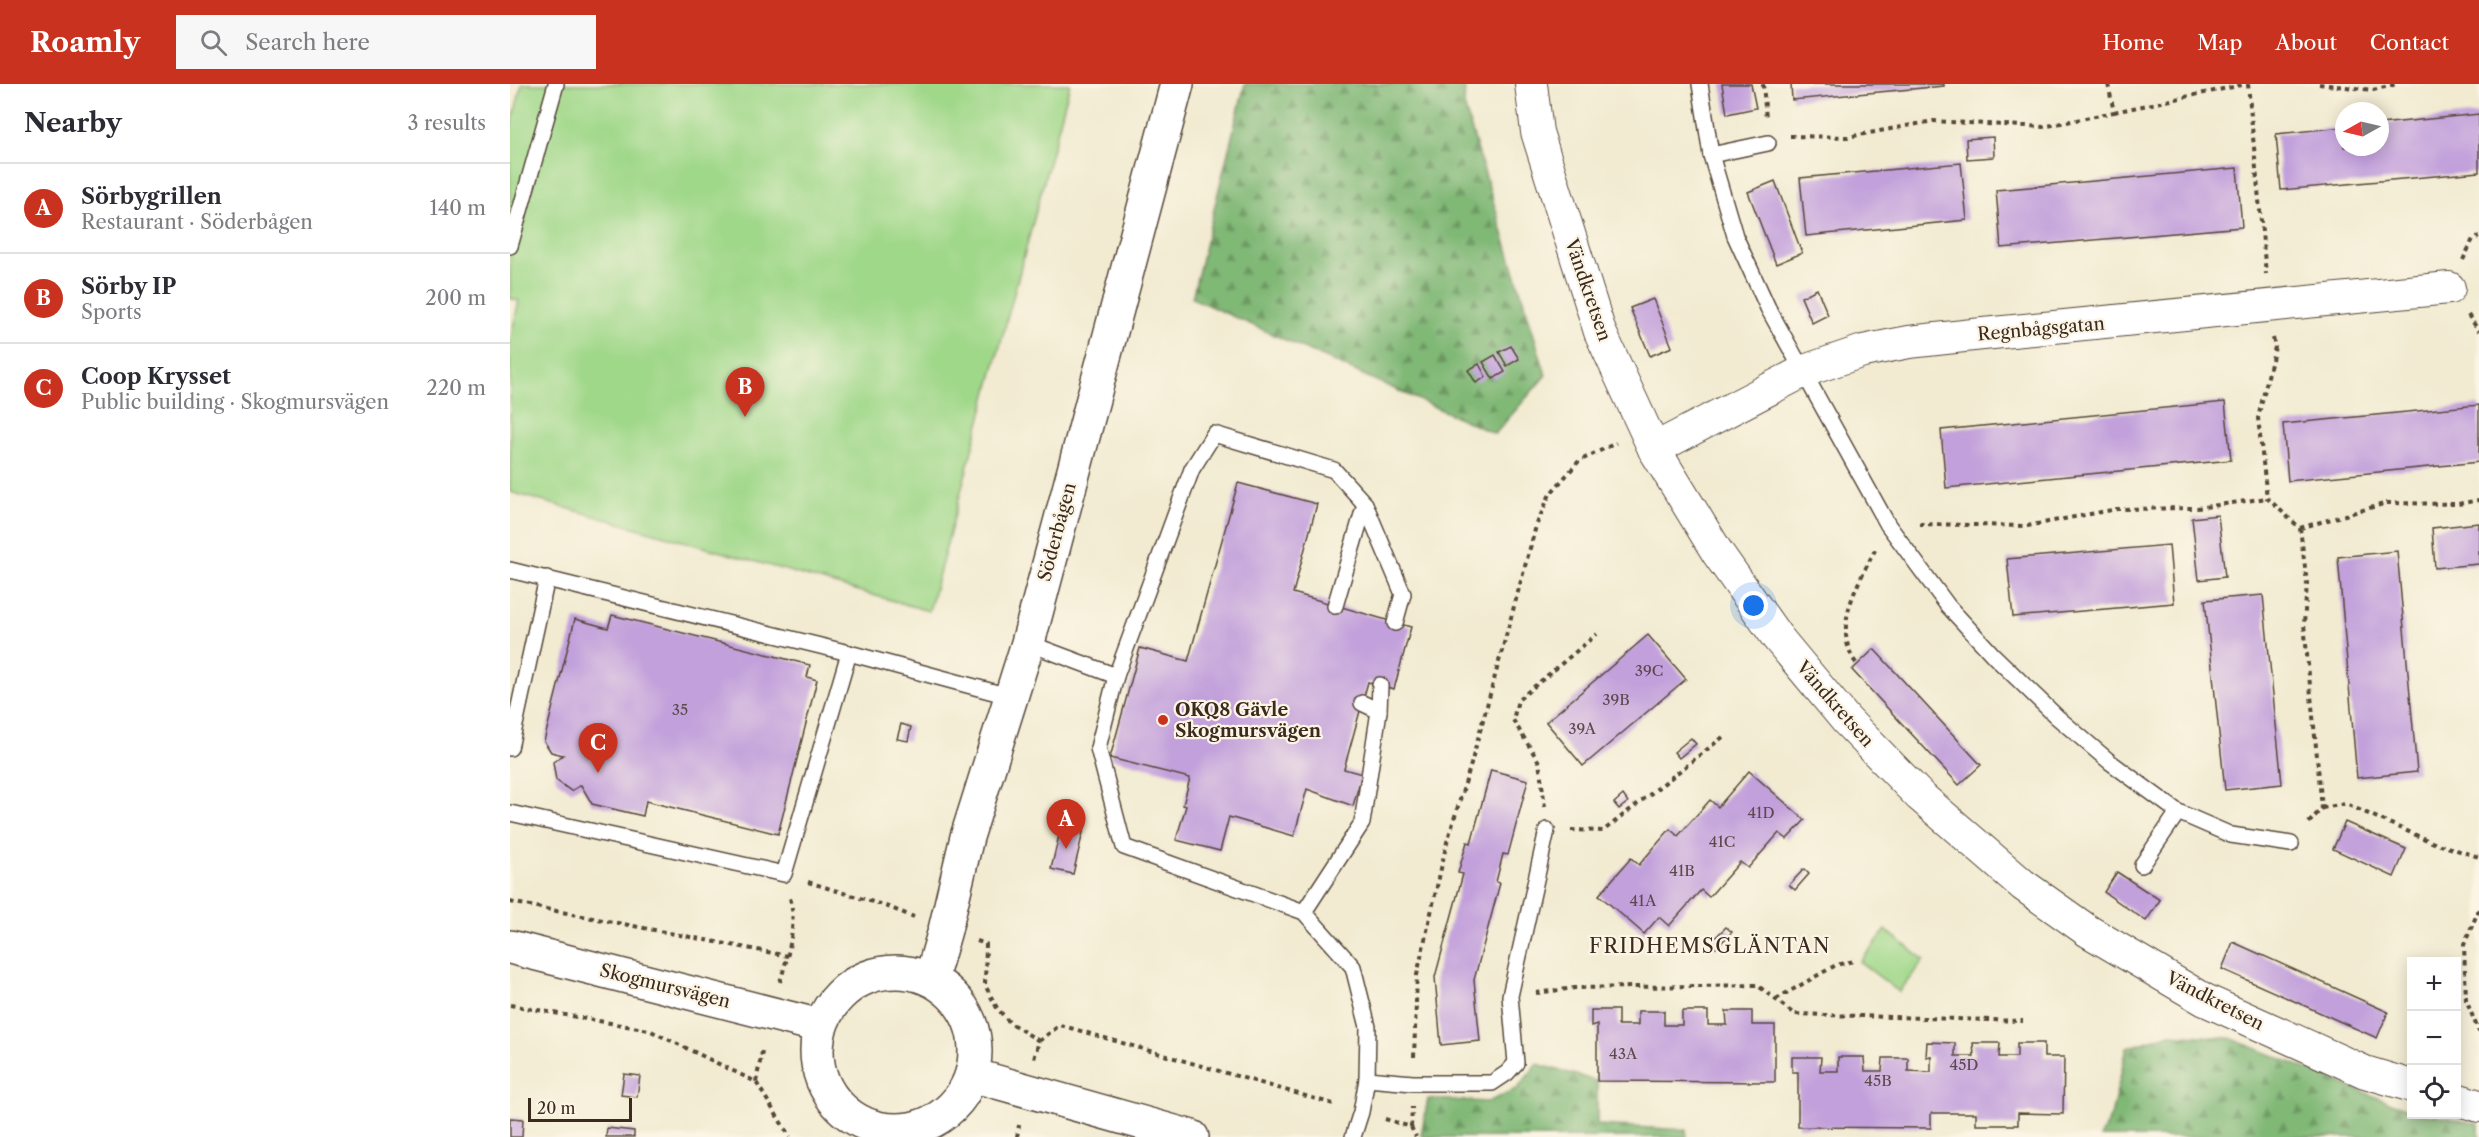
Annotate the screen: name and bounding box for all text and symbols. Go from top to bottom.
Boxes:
search box [176,15,596,69]
text: Roamly [30,25,140,59]
icon: search [197,26,230,59]
text: Search here [245,29,370,56]
text: Home [2103,30,2164,55]
text: Map [2197,30,2242,55]
text: About [2275,30,2337,55]
text: Contact [2370,30,2449,55]
north arrow [2335,102,2389,156]
text: Nearby [24,107,122,139]
text: 3 results [408,111,486,135]
text: Sörbygrillen [81,183,222,210]
text: A [36,196,51,220]
text: 140 m [429,196,486,220]
text: Restaurant · Söderbågen [81,210,313,234]
street label: Vändkretsen [1560,235,1616,344]
text: Sörby IP [81,273,176,300]
text: B [36,286,51,310]
text: 200 m [425,286,486,310]
text: Sports [81,300,142,324]
street label: Regnbågsgatan [1976,312,2106,346]
text: Coop Krysset [81,363,231,390]
pin: B [726,368,764,417]
text: C [35,376,52,400]
text: 220 m [426,376,486,400]
text: Public building · Skogmursvägen [81,390,389,414]
street label: Söderbågen [1033,480,1081,584]
your location [1739,591,1768,620]
street label: Vändkretsen [1791,656,1878,752]
house number: 39C [1635,661,1663,680]
house number: 39B [1602,690,1630,709]
place label: OKQ8 Gävle Skogmursvägen [1175,699,1322,742]
house number: 35 [672,700,688,719]
marker: OKQ8 Gävle Skogmursvägen [1156,713,1170,727]
house number: 39A [1568,719,1597,738]
pin: C [578,724,617,773]
pin: A [1046,800,1086,849]
house number: 41D [1747,803,1775,822]
house number: 41C [1709,832,1735,851]
house number: 41B [1669,861,1695,880]
house number: 41A [1630,891,1657,910]
district label: FRIDHEMSGLÄNTAN [1589,933,1831,958]
map controls [2407,957,2461,1119]
button: + [2407,957,2461,1011]
street label: Skogmursvägen [597,959,733,1013]
street label: Vändkretsen [2161,966,2268,1035]
button: − [2407,1011,2461,1065]
house number: 43A [1609,1044,1638,1063]
house number: 45D [1950,1055,1978,1074]
button: locate [2407,1065,2461,1119]
house number: 45B [1864,1071,1892,1090]
scale bar [528,1095,632,1122]
text: 20 m [537,1098,576,1118]

